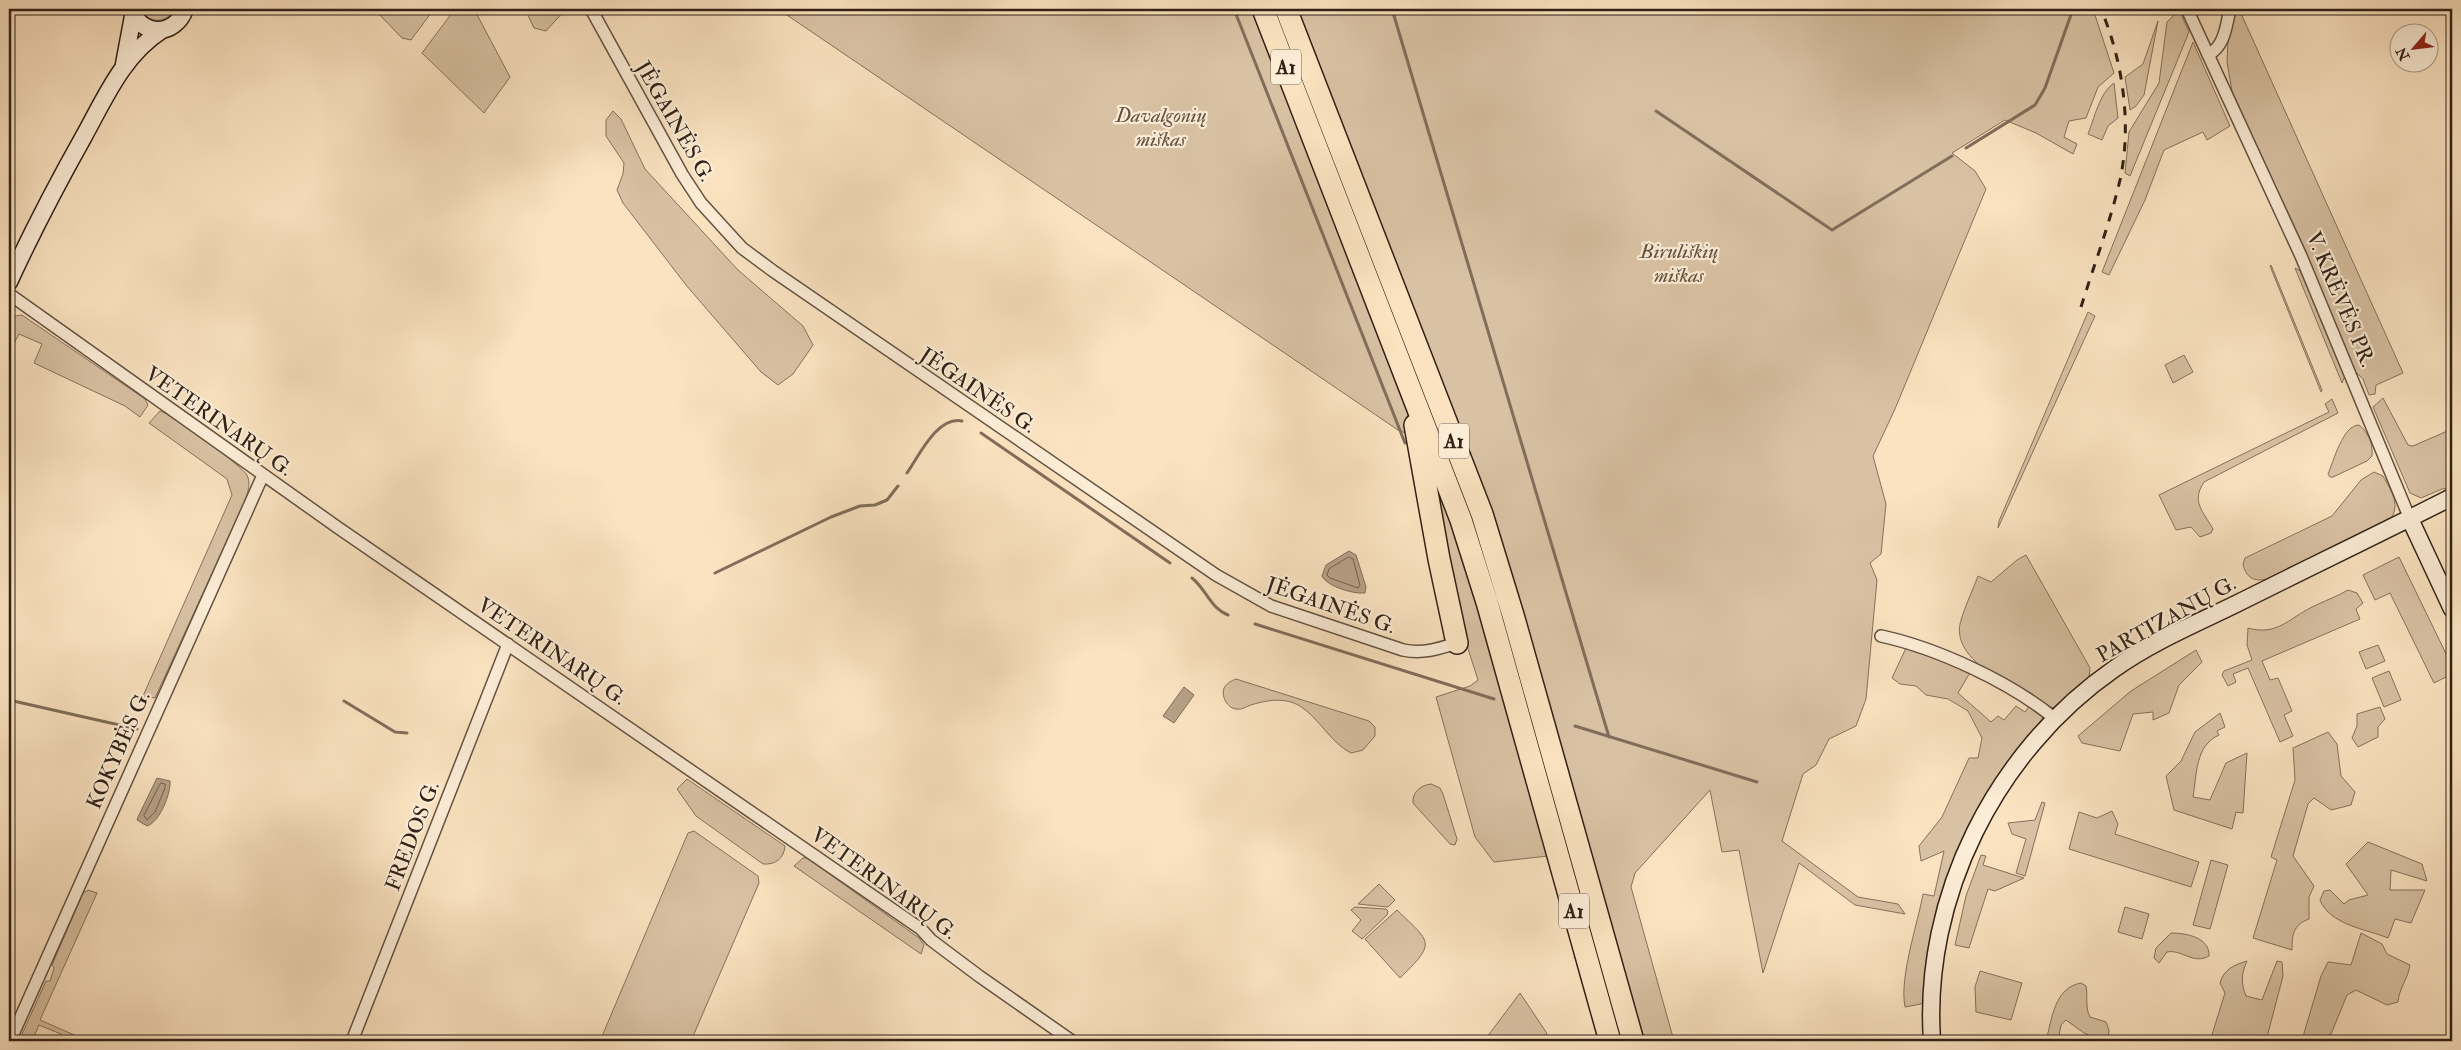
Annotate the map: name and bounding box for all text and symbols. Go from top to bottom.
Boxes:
north arrow [2388,22,2438,72]
text: N [2392,44,2414,64]
road number: A1 [1271,50,1301,84]
street label: JĖGAINĖS G. [629,55,720,186]
park label: Davalgonių miškas [1114,102,1207,153]
street label: V. KRĖVĖS PR. [2300,227,2381,371]
park label: Biruliškių miškas [1639,238,1718,289]
street label: JĖGAINĖS G. [913,341,1041,439]
street label: VETERINARŲ G. [140,360,298,482]
road number: A1 [1439,424,1469,458]
street label: JĖGAINĖS G. [1262,570,1399,640]
street label: PARTIZANŲ G. [2092,570,2241,669]
street label: VETERINARŲ G. [472,592,631,711]
street label: KOKYBĖS G. [80,687,156,813]
street label: FREDOS G. [379,778,446,895]
street label: VETERINARŲ G. [805,821,962,945]
road number: A1 [1559,894,1589,928]

